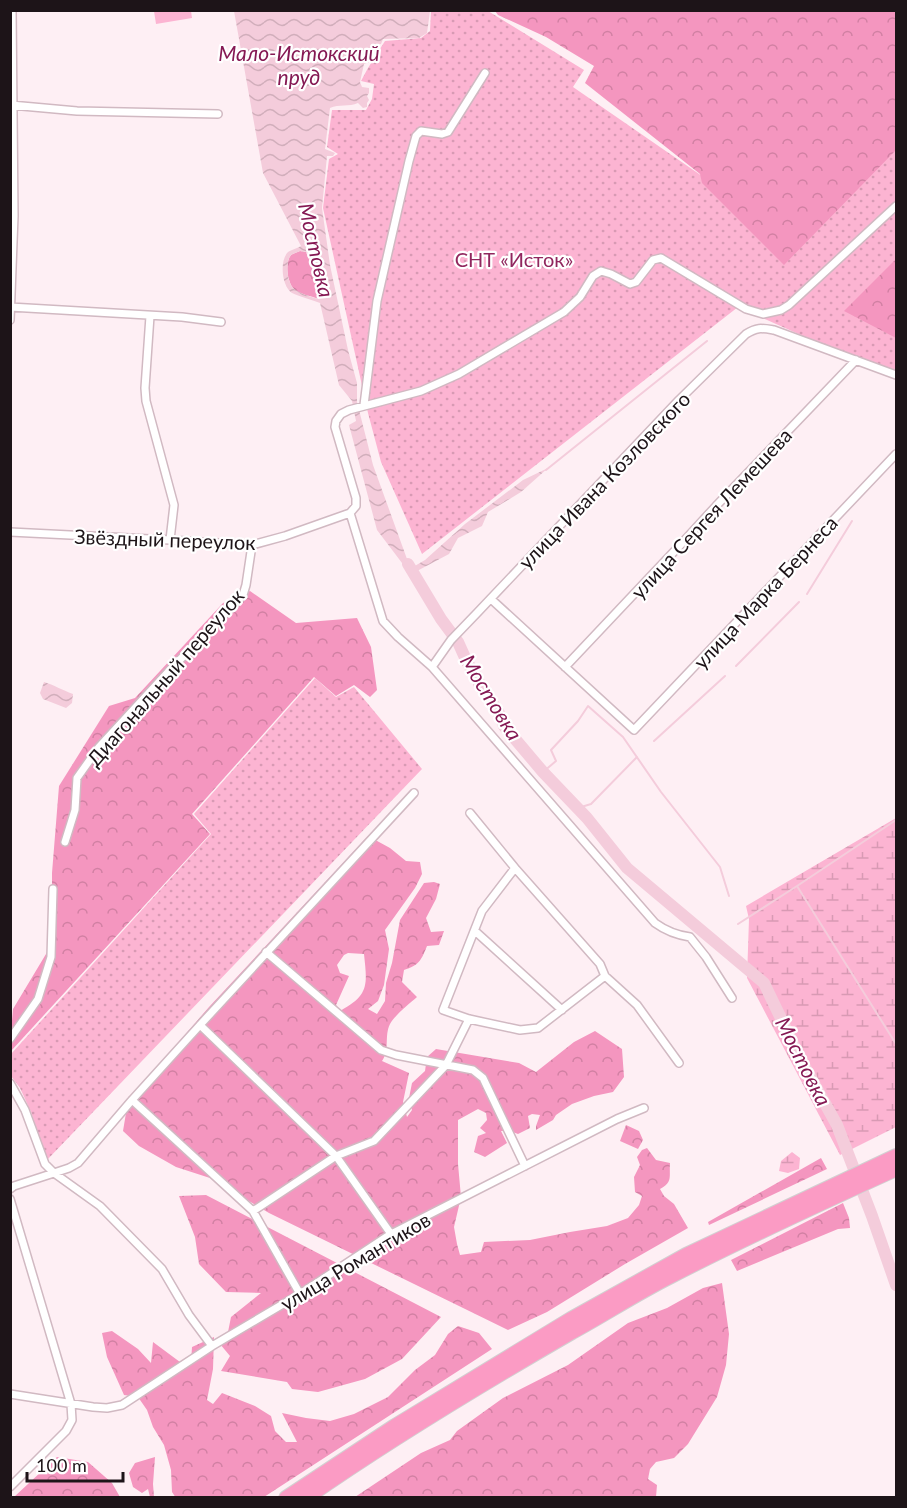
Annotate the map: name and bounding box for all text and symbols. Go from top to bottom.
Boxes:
water label: Мало-Истокский пруд [218,40,380,89]
water label: Мостовка [294,200,340,300]
park label: СНТ «Исток» [455,247,573,271]
street label: улица Ивана Козловского [513,387,695,573]
street label: улица Сергея Лемешева [626,423,796,603]
street label: улица Марка Бернеса [688,511,842,673]
street label: Звёздный переулок [74,524,257,554]
street label: Диагональный переулок [81,583,249,771]
water label: Мостовка [456,650,528,744]
water label: Мостовка [771,1012,837,1110]
street label: улица Романтиков [276,1207,434,1315]
scale bar [27,1445,123,1483]
text: 100 m [36,1454,87,1476]

